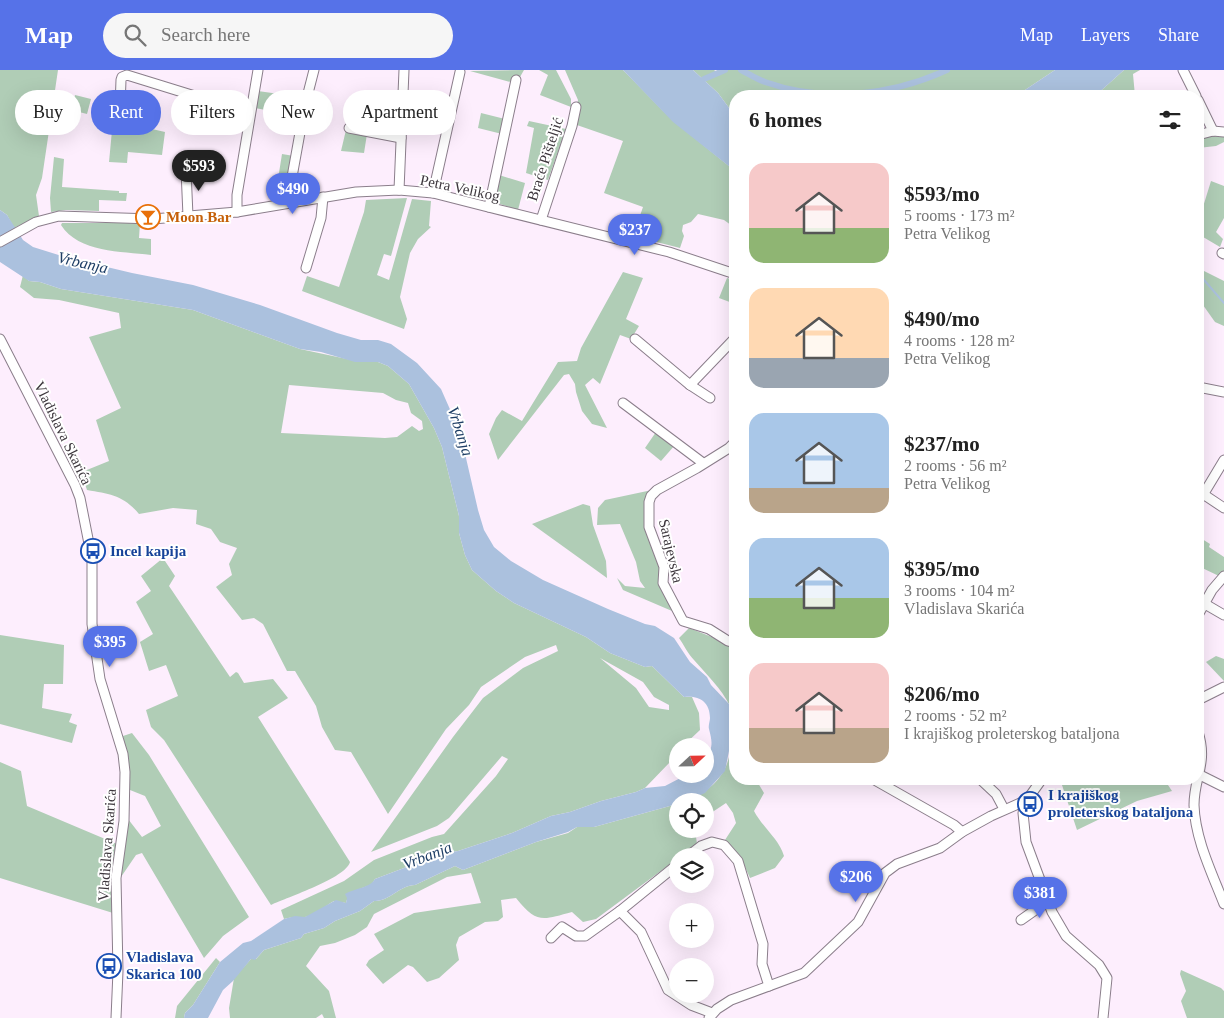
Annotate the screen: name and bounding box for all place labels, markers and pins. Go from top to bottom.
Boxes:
pin: $593 [169,150,229,192]
pin: $490 [263,172,323,215]
bar icon: Moon Bar [135,204,161,230]
place label: Moon Bar [166,209,232,225]
pin: $237 [605,214,665,256]
bus stop icon: Incel kapija [80,538,106,564]
place label: Incel kapija [110,543,187,559]
pin: $395 [80,626,140,668]
place label: I krajiškog proleterskog bataljona [1048,787,1194,820]
bus stop icon: I krajiškog proleterskog bataljona [1017,791,1043,817]
pin: $206 [826,860,886,903]
pin: $381 [1010,876,1070,919]
place label: Vladislava Skarica 100 [126,949,201,982]
bus stop icon: Vladislava Skarica 100 [96,953,122,979]

